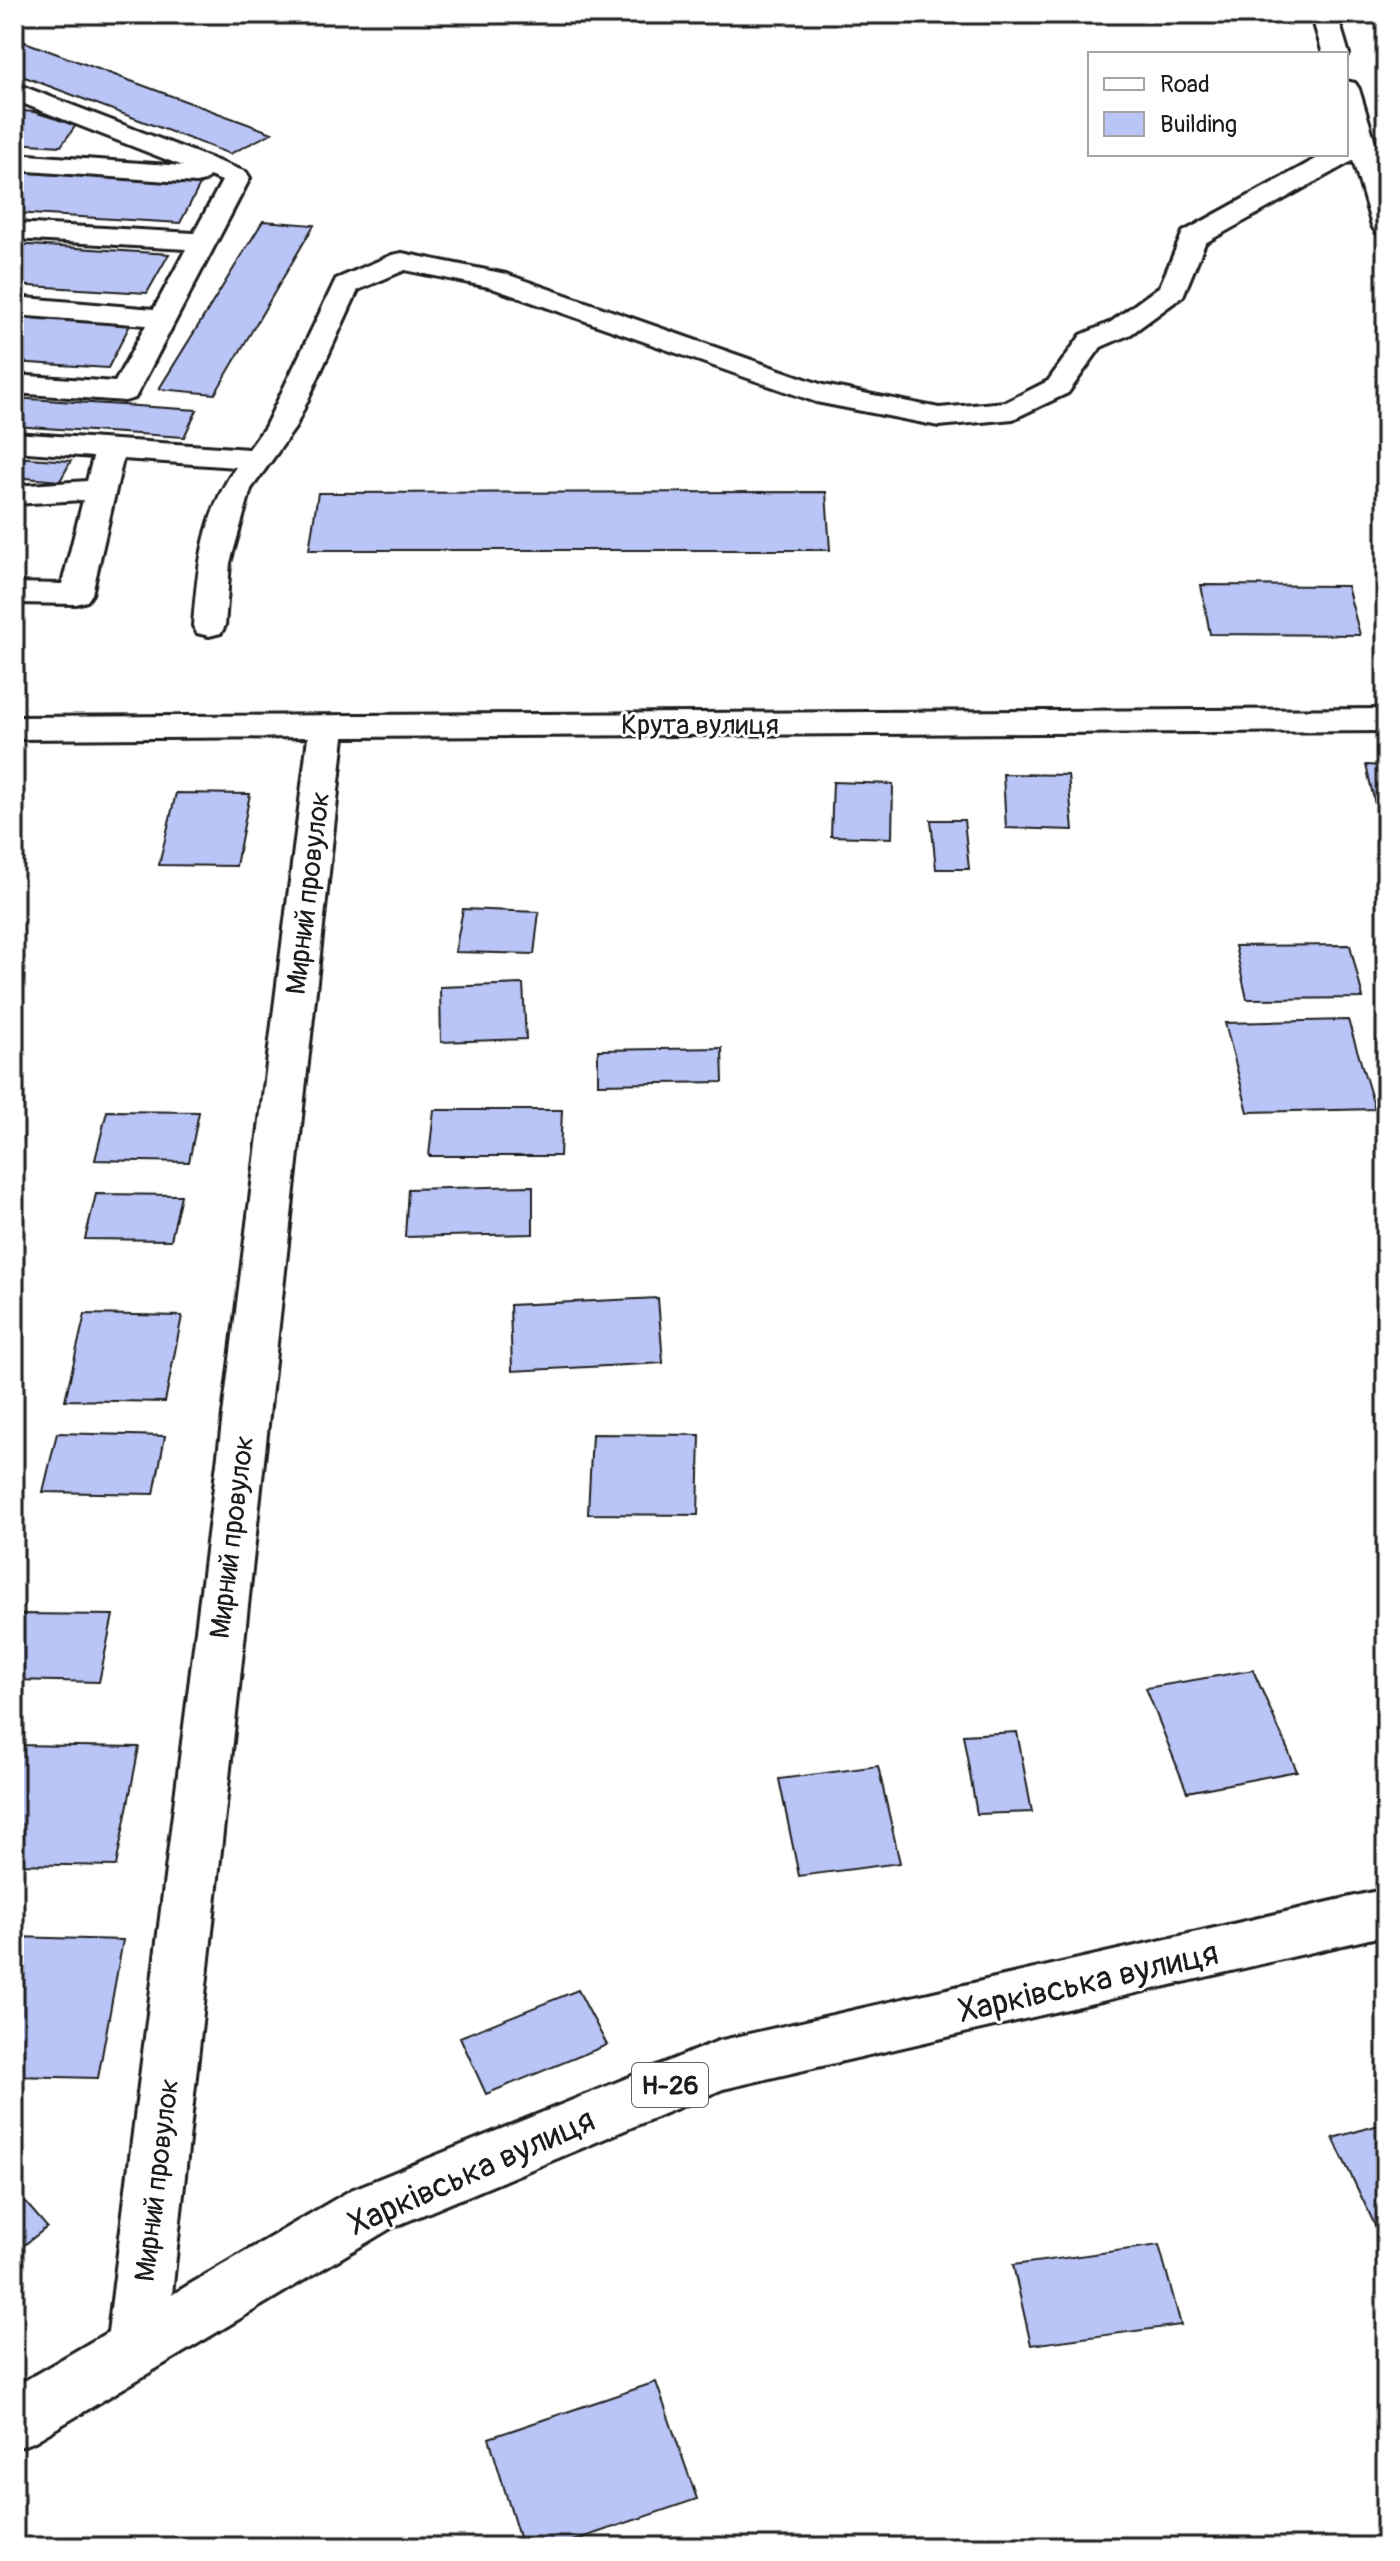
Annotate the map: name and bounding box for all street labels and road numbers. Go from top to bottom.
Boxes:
street label: Крута вулиця [621,708,779,743]
street label: Мирний провулок [279,790,338,997]
street label: Мирний провулок [203,1434,262,1641]
street label: Харківська вулиця [954,1932,1223,2033]
road number: Н-26 [632,2063,708,2107]
street label: Мирний провулок [128,2077,187,2284]
street label: Харківська вулиця [342,2099,602,2246]

